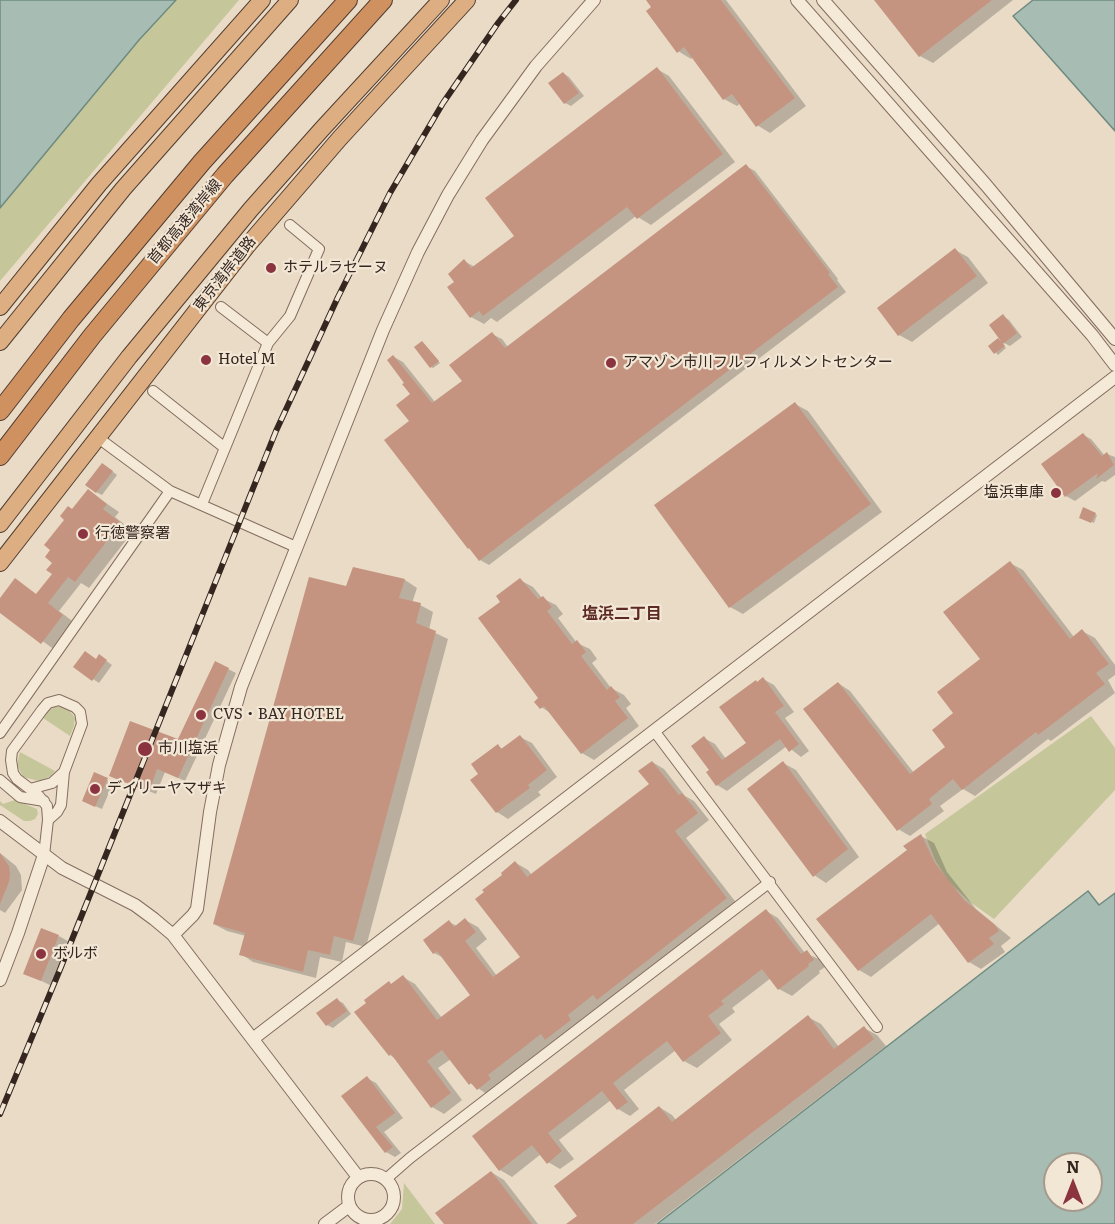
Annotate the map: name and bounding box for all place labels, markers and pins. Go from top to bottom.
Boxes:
place label: ホテルラセーヌ [283,259,388,277]
marker: ホテルラセーヌ [264,261,278,275]
place label: Hotel M [218,351,276,369]
marker: Hotel M [199,353,213,367]
place label: アマゾン市川フルフィルメントセンター [623,354,893,372]
marker: アマゾン市川フルフィルメントセンター [604,356,618,370]
place label: 塩浜車庫 [984,484,1044,502]
marker: 塩浜車庫 [1049,486,1063,500]
place label: 行徳警察署 [95,525,170,543]
marker: 行徳警察署 [76,527,90,541]
place label: CVS・BAY HOTEL [213,706,344,724]
marker: CVS・BAY HOTEL [194,708,208,722]
marker: 市川塩浜 [136,740,154,758]
place label: 市川塩浜 [158,740,218,758]
place label: デイリーヤマザキ [107,780,227,798]
marker: デイリーヤマザキ [88,782,102,796]
place label: ボルボ [53,945,98,963]
marker: ボルボ [34,947,48,961]

